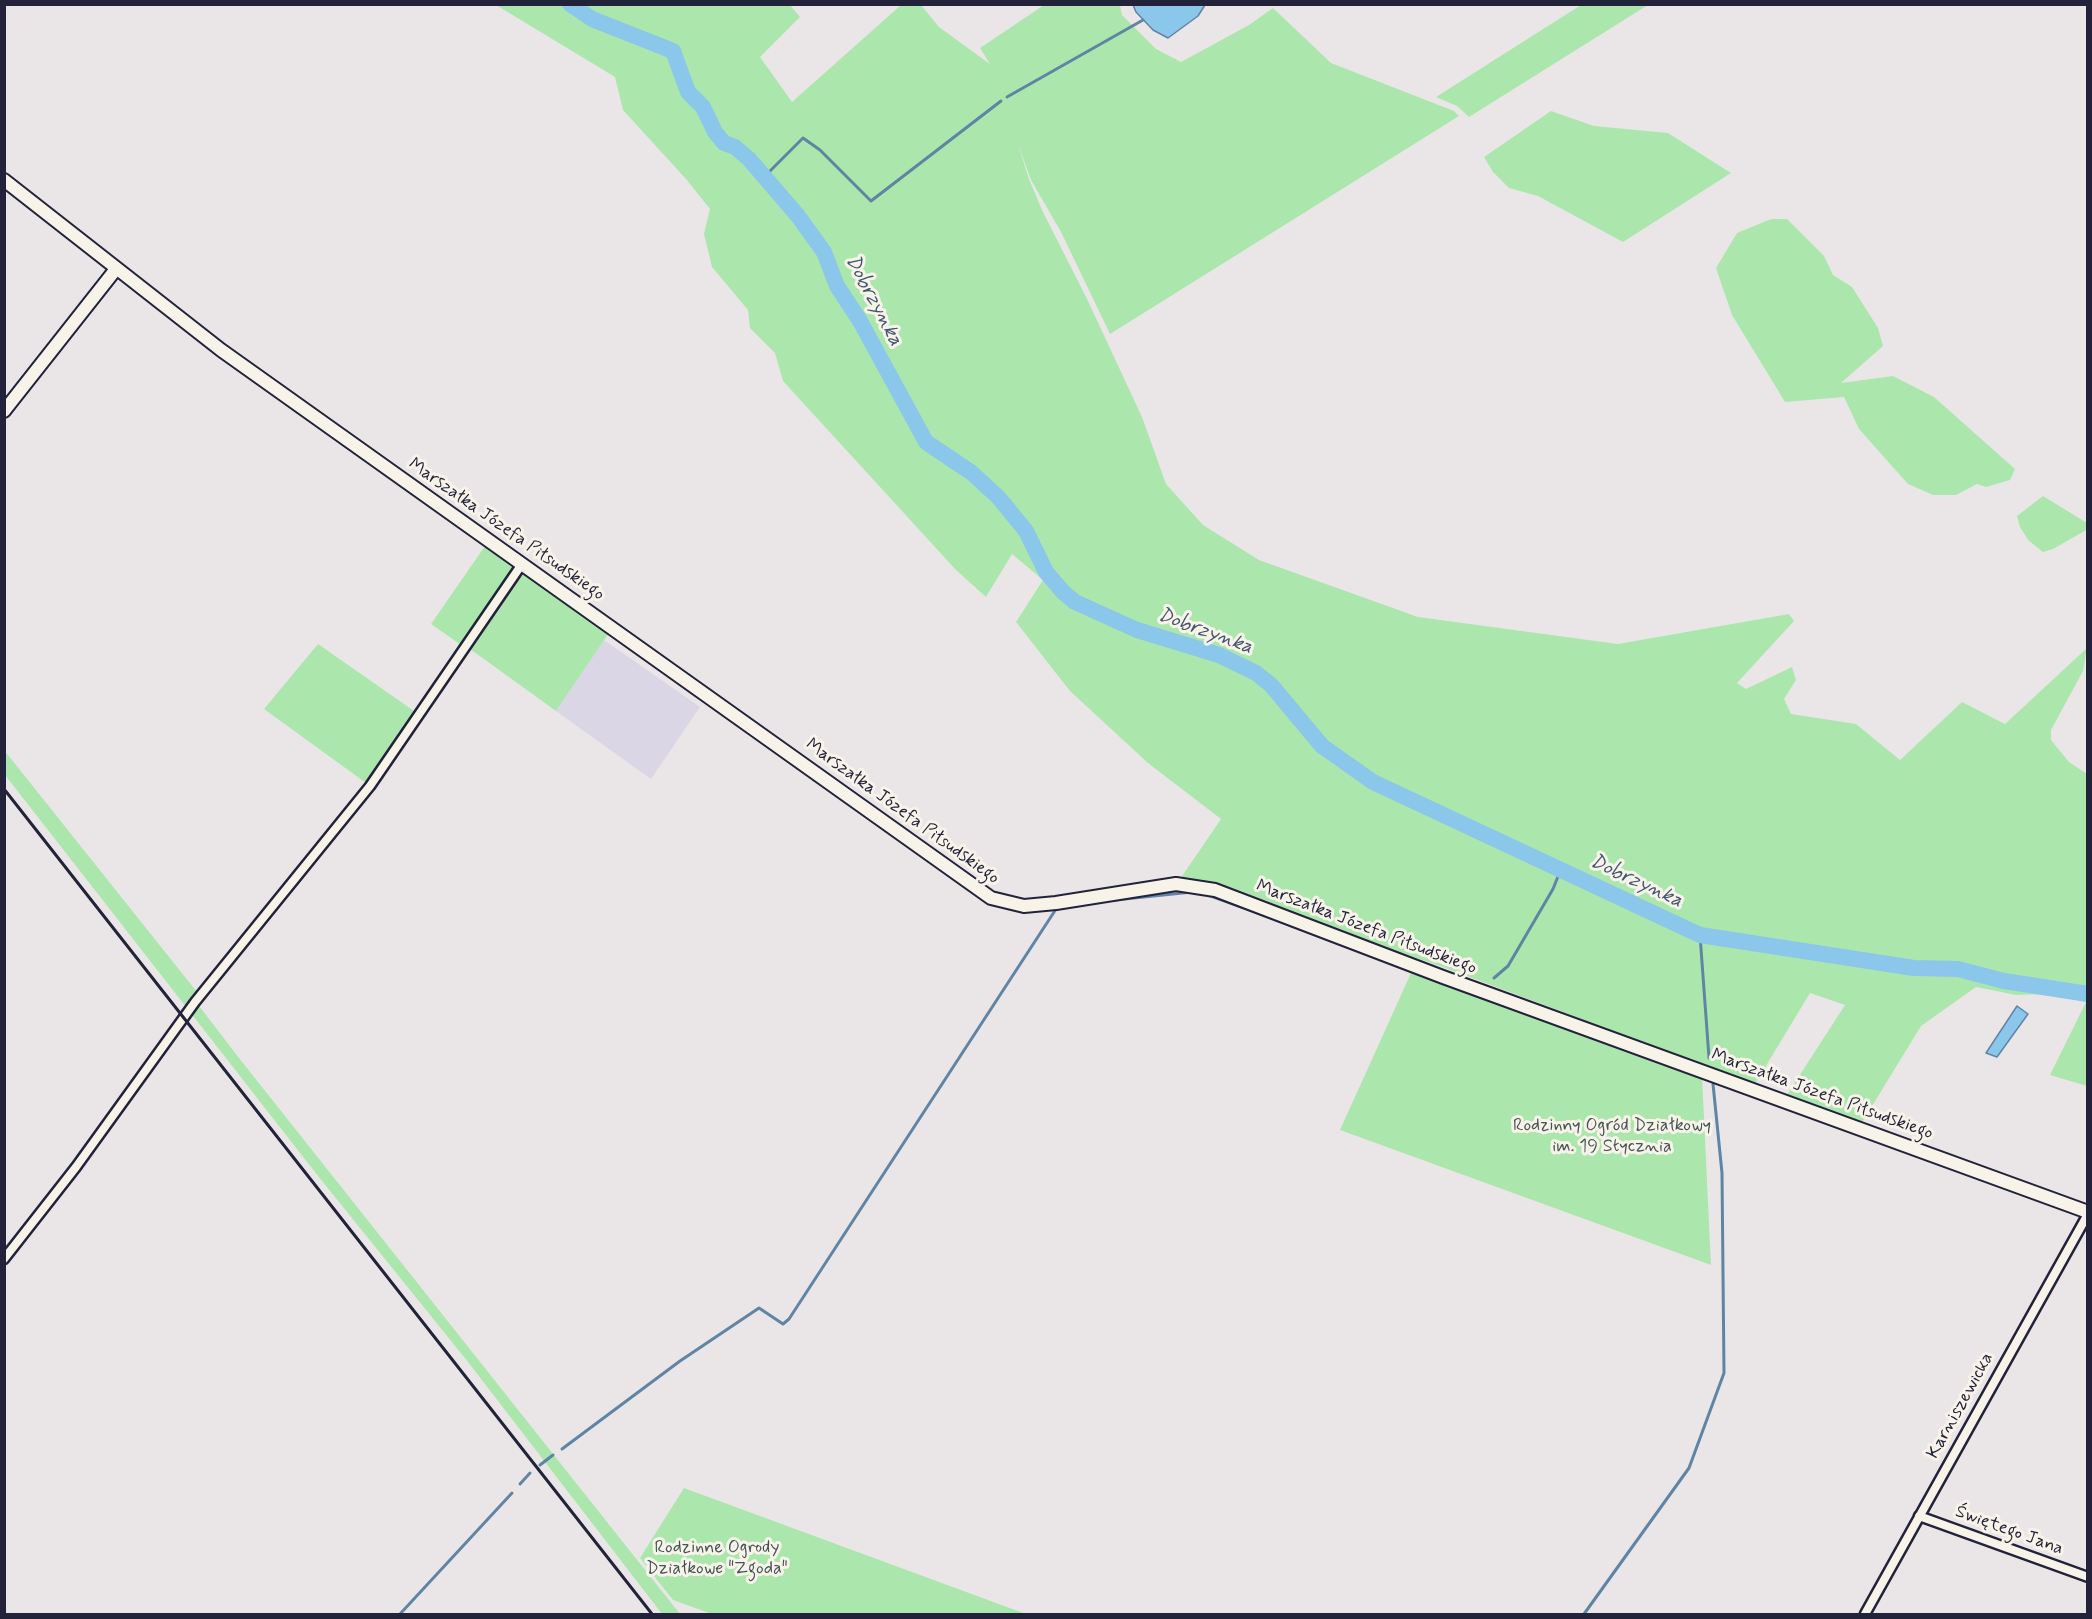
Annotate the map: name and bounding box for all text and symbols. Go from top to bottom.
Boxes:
water label: Dobrzynka [839,252,907,350]
street label: Marszałka Józefa Piłsudskiego [404,454,608,606]
water label: Dobrzynka [1154,604,1256,660]
street label: Marszałka Józefa Piłsudskiego [801,734,1003,890]
water label: Dobrzynka [1586,850,1686,914]
street label: Marszałka Józefa Piłsudskiego [1253,876,1479,980]
street label: Marszałka Józefa Piłsudskiego [1708,1045,1936,1145]
park label: Rodzinny Ogród Działkowy im. 19 Stycznia [1513,1115,1711,1158]
street label: Karniszewicka [1923,1349,1999,1463]
street label: Świętego Jana [1952,1502,2066,1560]
park label: Rodzinne Ogrody Działkowe "Zgoda" [646,1537,788,1580]

